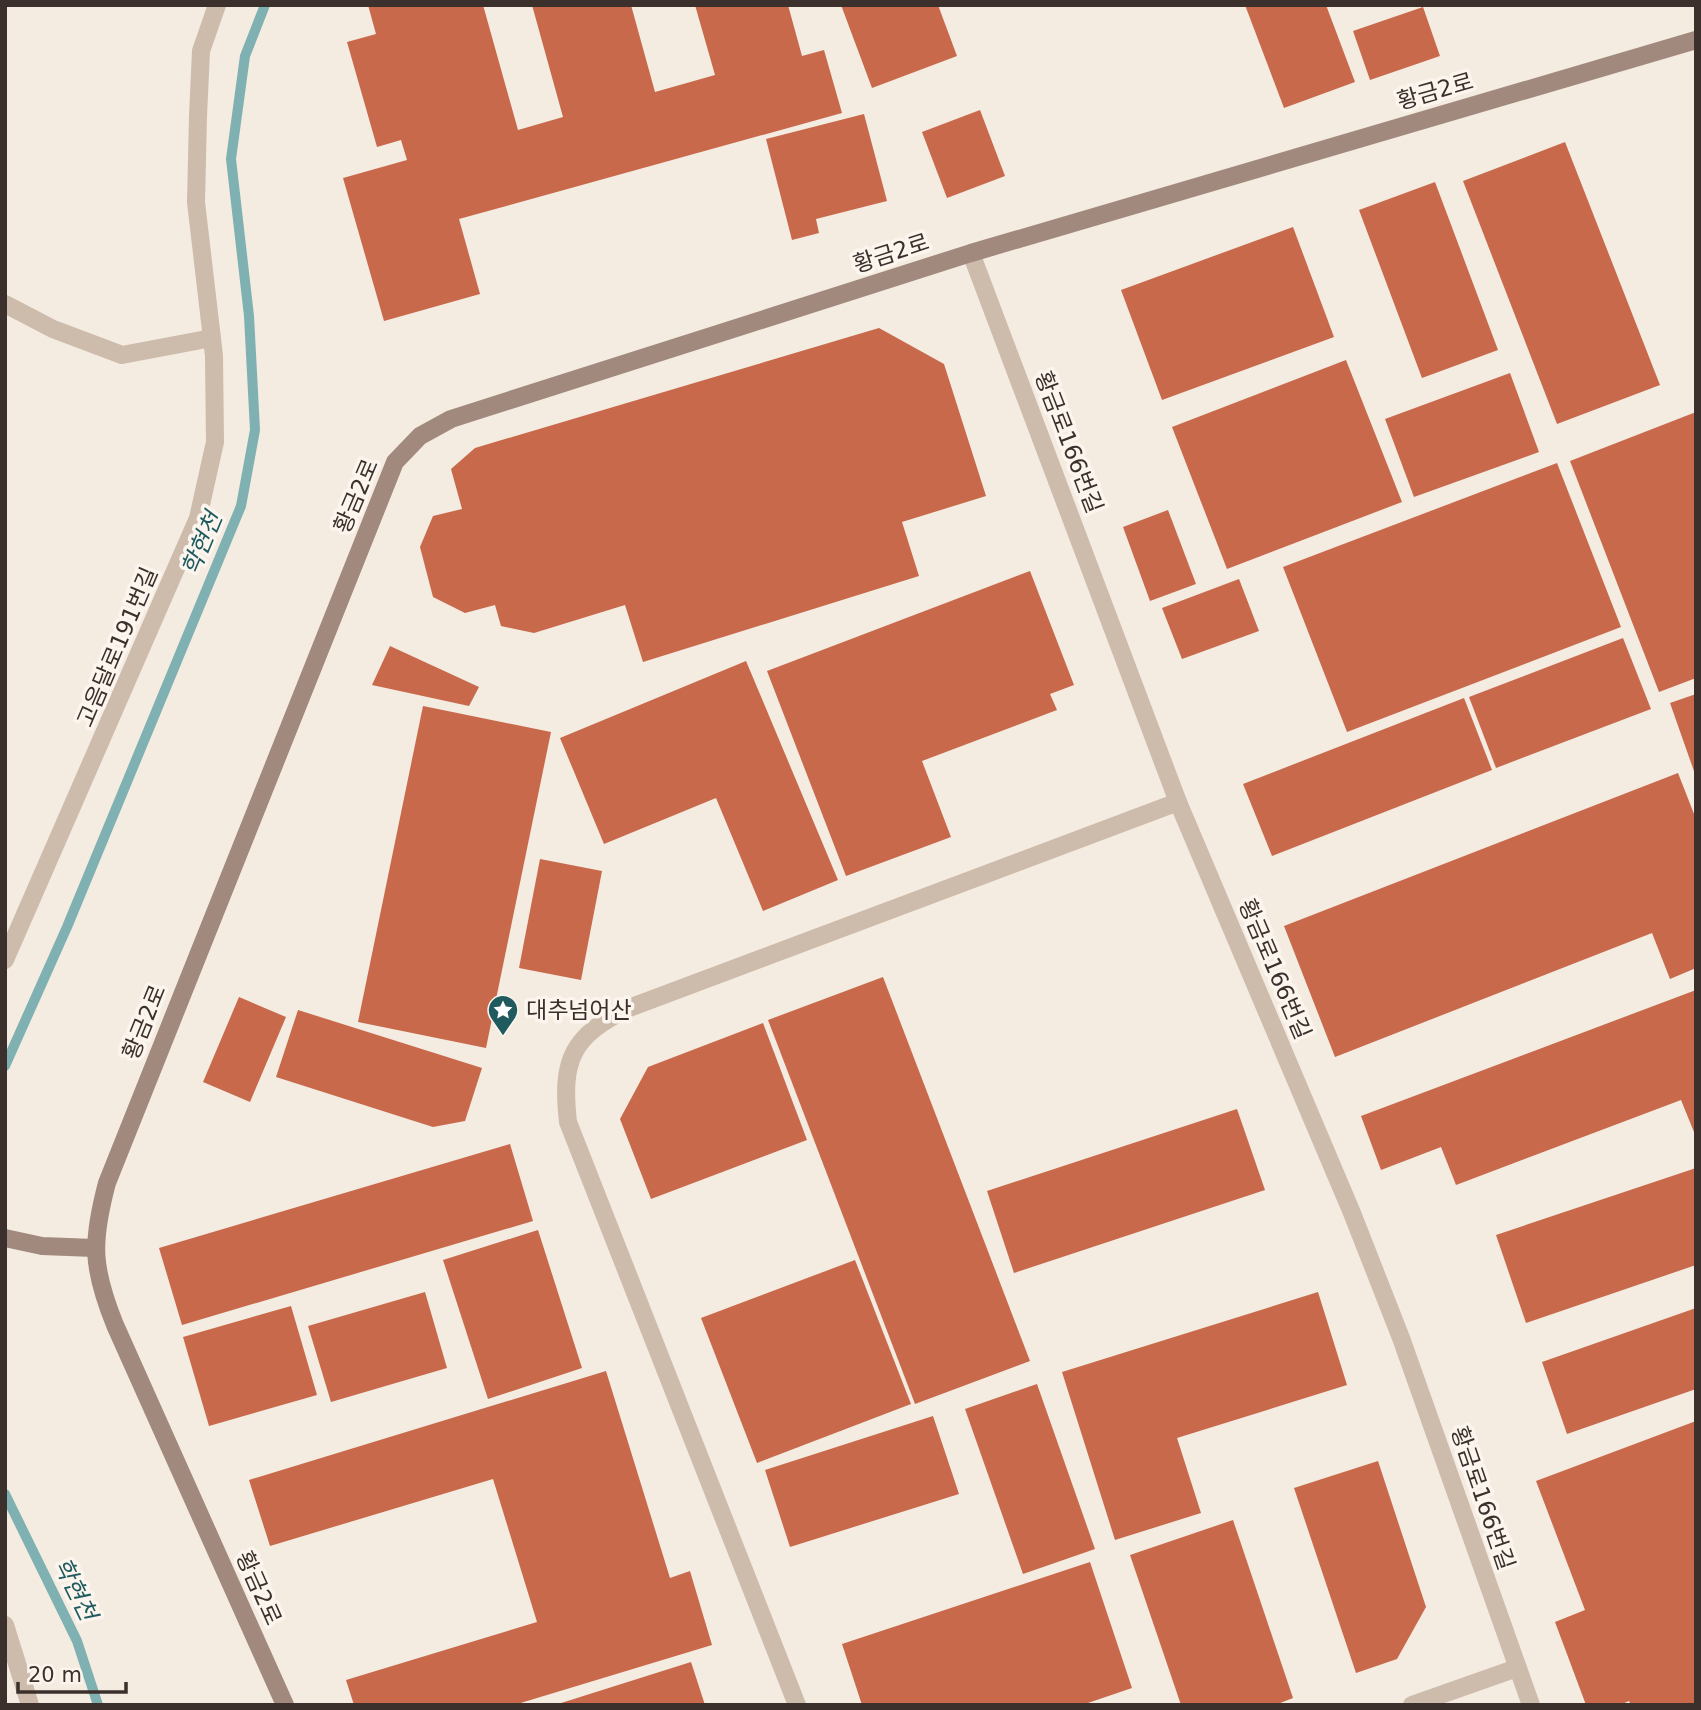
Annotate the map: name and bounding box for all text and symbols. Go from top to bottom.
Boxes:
street label: 황금2로 [1394,68,1476,114]
street label: 황금2로 [850,229,932,277]
street label: 황금로166번길 [1030,367,1108,517]
street label: 황금2로 [329,455,383,537]
water label: 학현천 [176,505,229,580]
street label: 고음달로191번길 [72,563,162,731]
street label: 황금로166번길 [1234,895,1316,1043]
street label: 황금2로 [117,981,171,1063]
place icon: 대추넘어산 [486,993,520,1037]
place label: 대추넘어산 [526,997,632,1023]
street label: 황금로166번길 [1446,1423,1520,1573]
street label: 황금2로 [231,1547,287,1629]
water label: 학현천 [48,1553,103,1628]
scale bar [18,1650,126,1694]
text: 20 m [28,1663,82,1687]

